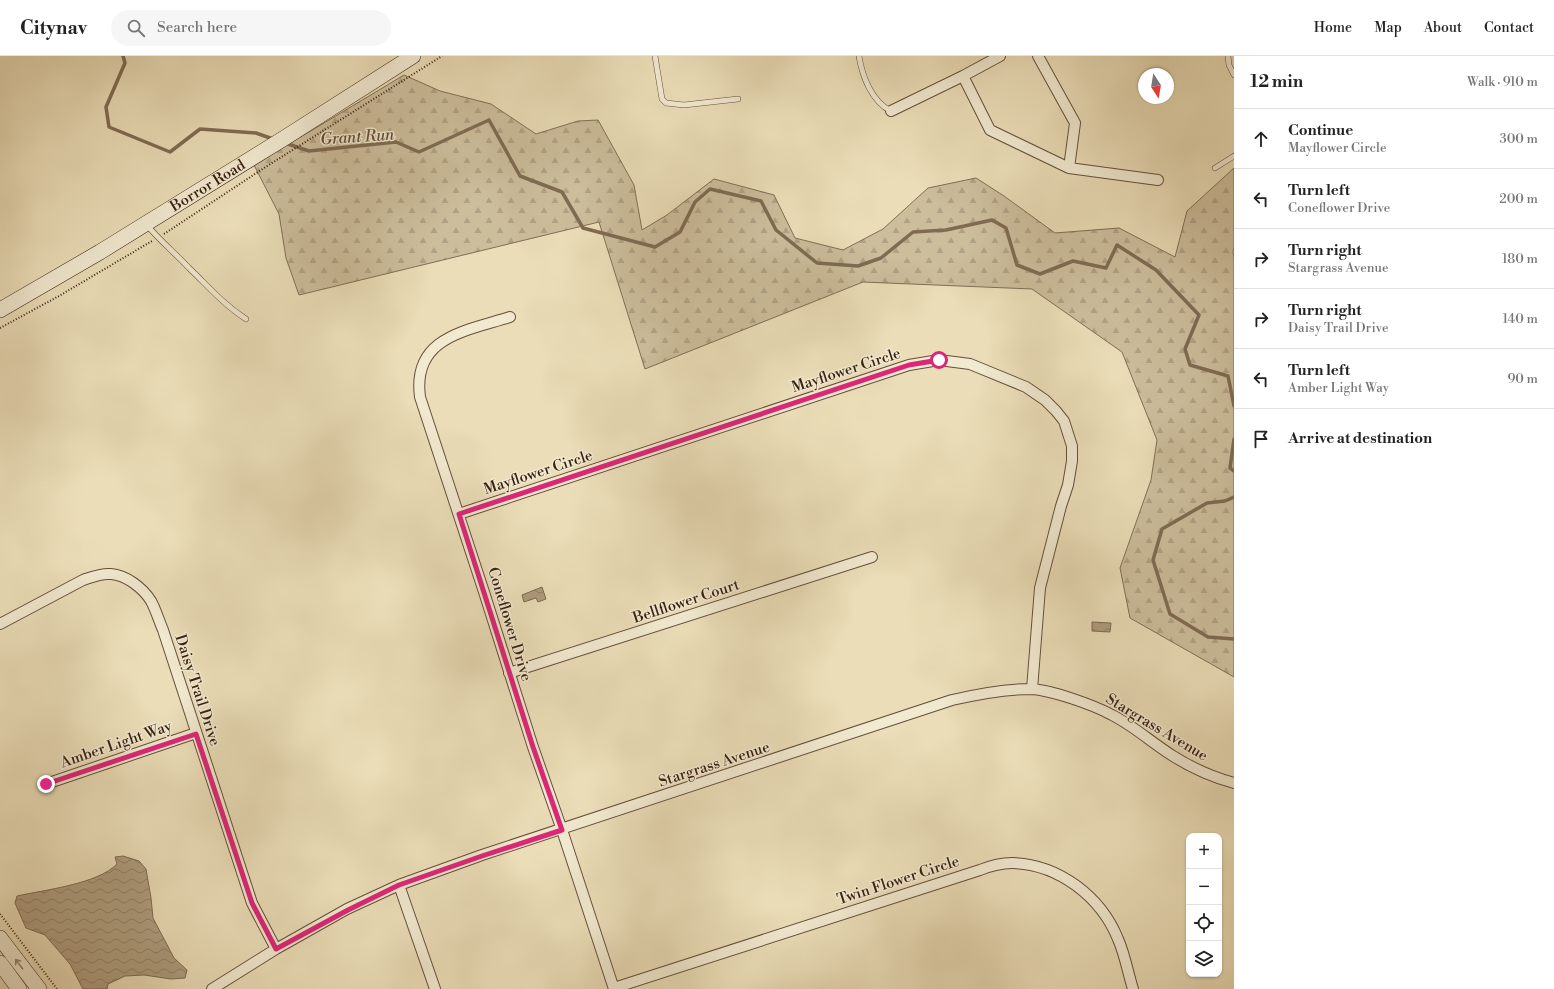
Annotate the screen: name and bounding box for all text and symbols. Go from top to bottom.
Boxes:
search box [111,10,391,46]
text: Citynav [20,16,87,40]
icon: search [125,17,147,39]
text: Search here [157,18,237,37]
text: Home [1314,19,1352,37]
text: Map [1374,19,1402,37]
text: About [1424,19,1462,37]
text: Contact [1484,19,1534,37]
north arrow [1138,68,1174,104]
text: 12 min [1250,71,1303,93]
text: Walk · 910 m [1467,74,1538,90]
text: Continue [1288,121,1353,140]
water label: Grant Run [319,124,396,150]
icon: ahead [1250,128,1272,150]
text: 300 m [1500,131,1538,147]
text: Mayflower Circle [1288,140,1386,156]
street label: Borror Road [166,155,249,217]
text: Turn left [1288,181,1350,200]
icon: left [1250,188,1272,210]
text: 200 m [1499,191,1538,207]
text: Coneflower Drive [1288,200,1390,216]
text: Turn right [1288,241,1362,260]
icon: right [1250,248,1272,270]
text: 180 m [1502,251,1538,267]
text: Stargrass Avenue [1288,260,1388,276]
text: Turn right [1288,301,1362,320]
icon: right [1250,308,1272,330]
text: 140 m [1502,311,1538,327]
text: Daisy Trail Drive [1288,320,1389,336]
street label: Mayflower Circle [789,344,903,397]
route start [930,351,948,369]
text: Turn left [1288,361,1350,380]
icon: left [1250,368,1272,390]
text: 90 m [1507,371,1538,387]
text: Amber Light Way [1288,380,1389,396]
icon: arrive [1250,428,1272,450]
text: Arrive at destination [1288,429,1432,448]
street label: Mayflower Circle [481,446,595,499]
street label: Coneflower Drive [483,565,536,683]
street label: Bellflower Court [629,575,743,628]
street label: Daisy Trail Drive [171,632,224,748]
street label: Stargrass Avenue [1102,689,1211,765]
street label: Amber Light Way [57,716,175,773]
street label: Stargrass Avenue [656,738,772,791]
route end [37,775,55,793]
map controls [1186,833,1222,977]
button: + [1186,833,1222,869]
street label: Twin Flower Circle [835,852,962,909]
button: − [1186,869,1222,905]
button: locate [1186,905,1222,941]
button: layers [1186,941,1222,977]
one-way arrow [15,958,24,969]

